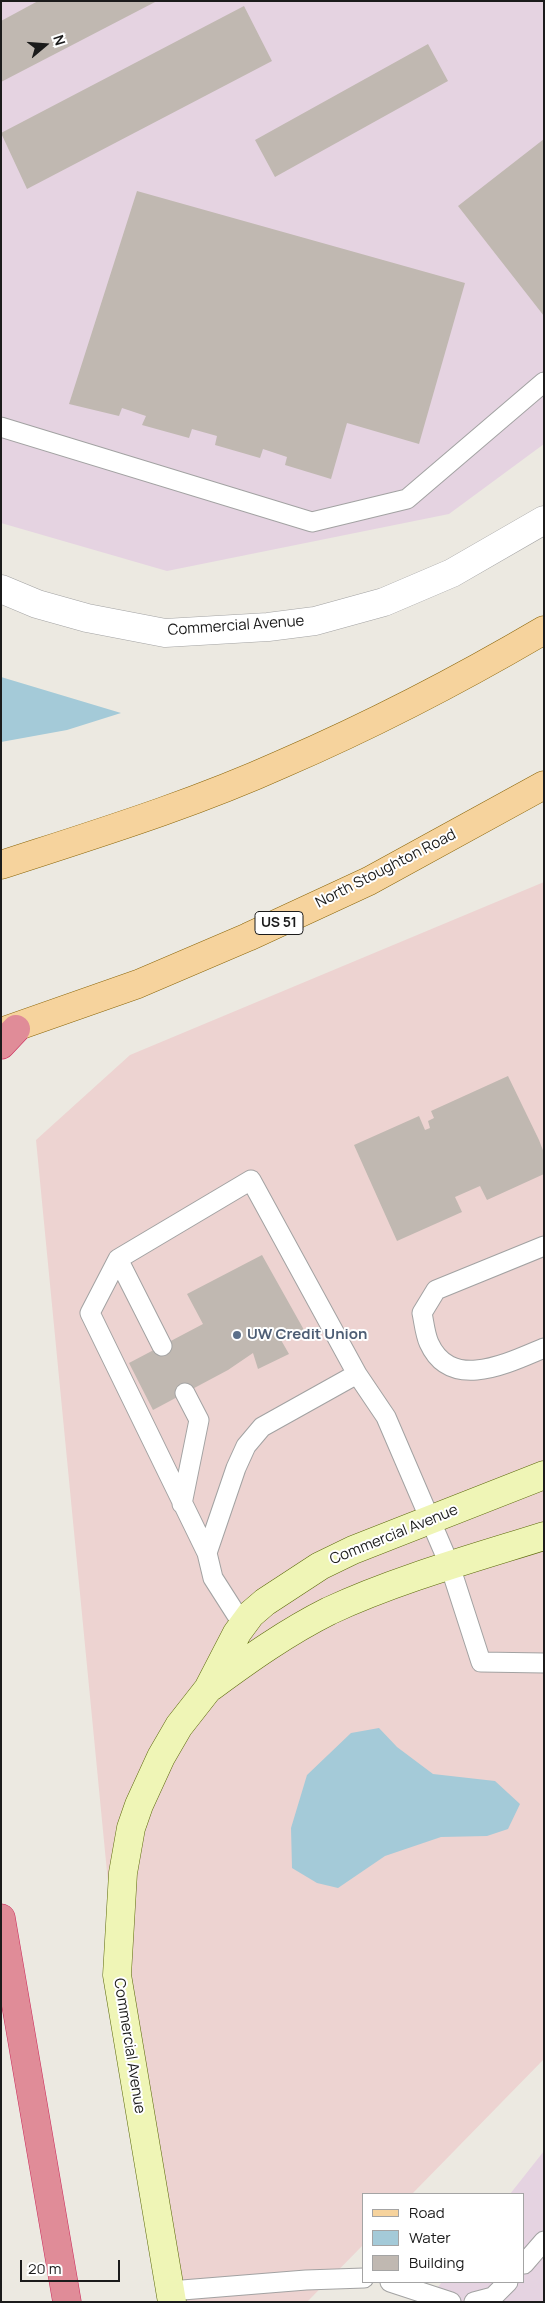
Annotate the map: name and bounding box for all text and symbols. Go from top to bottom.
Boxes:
north arrow [20,20,70,70]
text: N [49,32,70,48]
street label: Commercial Avenue [167,612,305,640]
street label: North Stoughton Road [313,826,459,912]
road number: US 51 [255,911,303,934]
place label: UW Credit Union [247,1326,367,1344]
marker: UW Credit Union [231,1329,243,1341]
street label: Commercial Avenue [327,1501,461,1569]
street label: Commercial Avenue [109,1977,149,2115]
legend [362,2193,525,2283]
text: Road [409,2202,445,2223]
text: Water [409,2227,451,2248]
scale bar [22,2250,122,2282]
text: Building [409,2252,464,2273]
text: 20 m [28,2258,61,2279]

